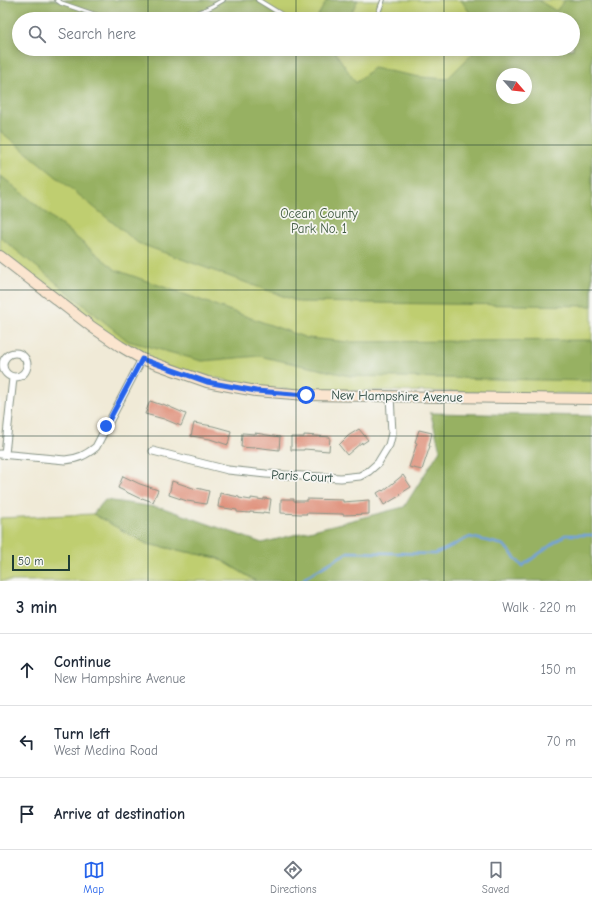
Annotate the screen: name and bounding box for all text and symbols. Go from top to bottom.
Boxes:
search box [12,12,580,56]
icon: search [26,23,48,45]
text: Search here [58,25,136,43]
north arrow [496,68,532,104]
park label: Ocean County Park No. 1 [280,206,358,236]
route start [297,386,315,404]
street label: New Hampshire Avenue [331,387,463,405]
route end [97,417,115,435]
street label: Paris Court [271,467,334,485]
scale bar [12,553,70,572]
text: 50 m [18,555,43,568]
text: 3 min [16,598,57,617]
text: Walk · 220 m [502,600,576,615]
text: Continue [54,653,111,671]
icon: ahead [16,659,38,681]
text: 150 m [541,662,576,677]
text: New Hampshire Avenue [54,671,186,686]
text: Turn left [54,725,110,743]
icon: left [16,731,38,753]
text: 70 m [547,734,576,749]
text: West Medina Road [54,743,158,758]
icon: arrive [16,803,38,825]
text: Arrive at destination [54,805,185,823]
tab: Map [83,859,105,896]
tab: Directions [270,859,317,896]
tab: Saved [482,859,509,896]

